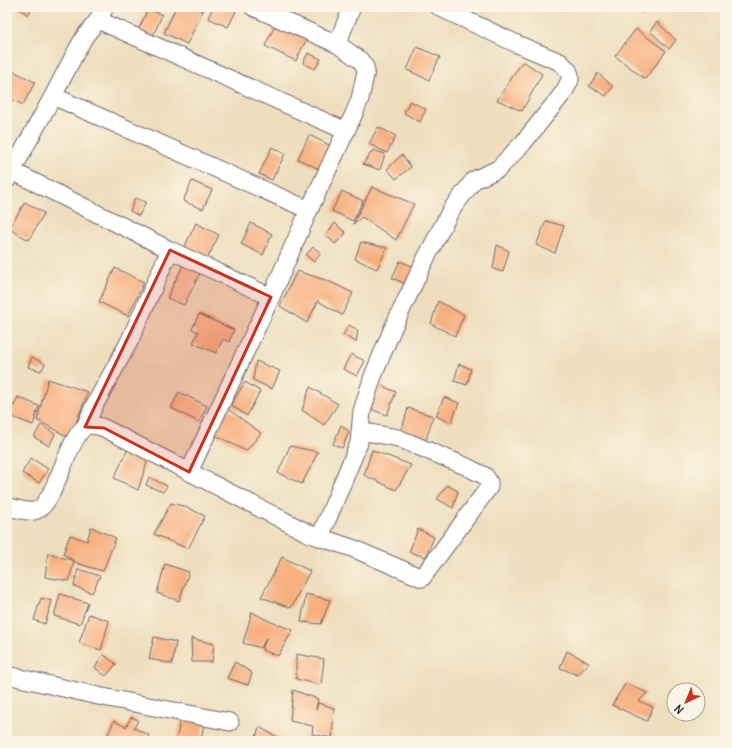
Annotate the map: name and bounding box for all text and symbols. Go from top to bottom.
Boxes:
north arrow [666,682,706,722]
text: N [671,702,687,717]

